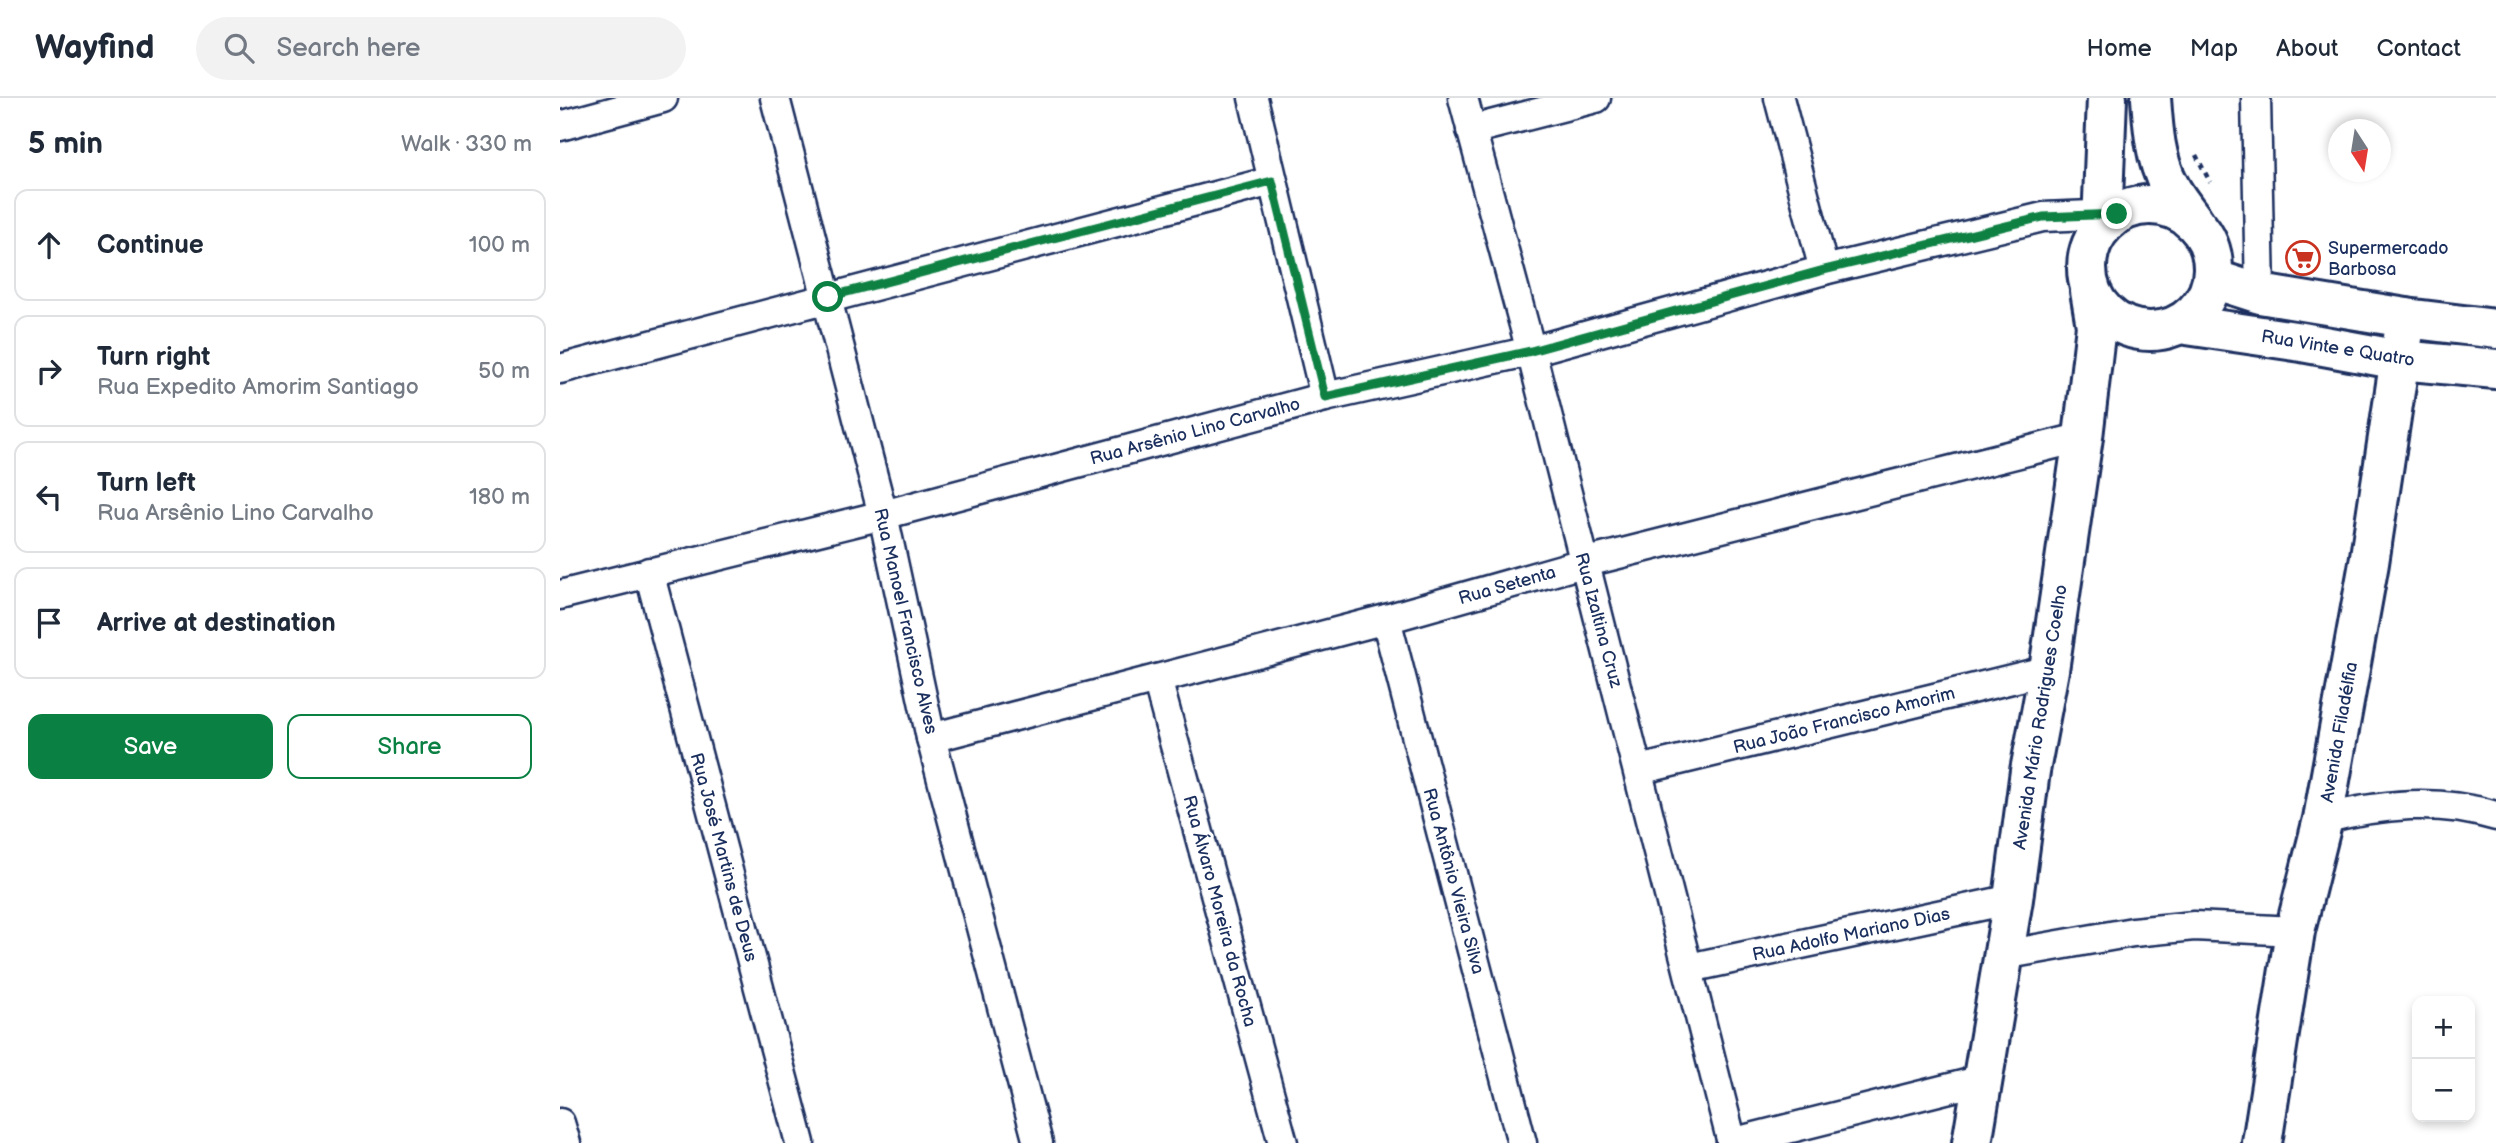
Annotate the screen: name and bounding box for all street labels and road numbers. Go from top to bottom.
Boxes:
street label: Rua Vinte e Quatro [2260,326,2416,371]
street label: Rua Arsênio Lino Carvalho [1088,393,1302,470]
street label: Rua Manoel Francisco Alves [869,506,942,736]
street label: Rua Izaltina Cruz [1570,550,1627,690]
street label: Rua Setenta [1456,562,1558,609]
street label: Avenida Mário Rodrigues Coelho [2009,583,2072,851]
street label: Avenida Filadélfia [2317,660,2362,804]
street label: Rua João Francisco Amorim [1731,683,1957,758]
street label: Rua José Martins de Deus [686,750,762,964]
street label: Rua Antônio Vieira Silva [1419,786,1488,977]
street label: Rua Álvaro Moreira da Rocha [1178,792,1263,1029]
street label: Rua Adolfo Mariano Dias [1750,903,1952,966]

